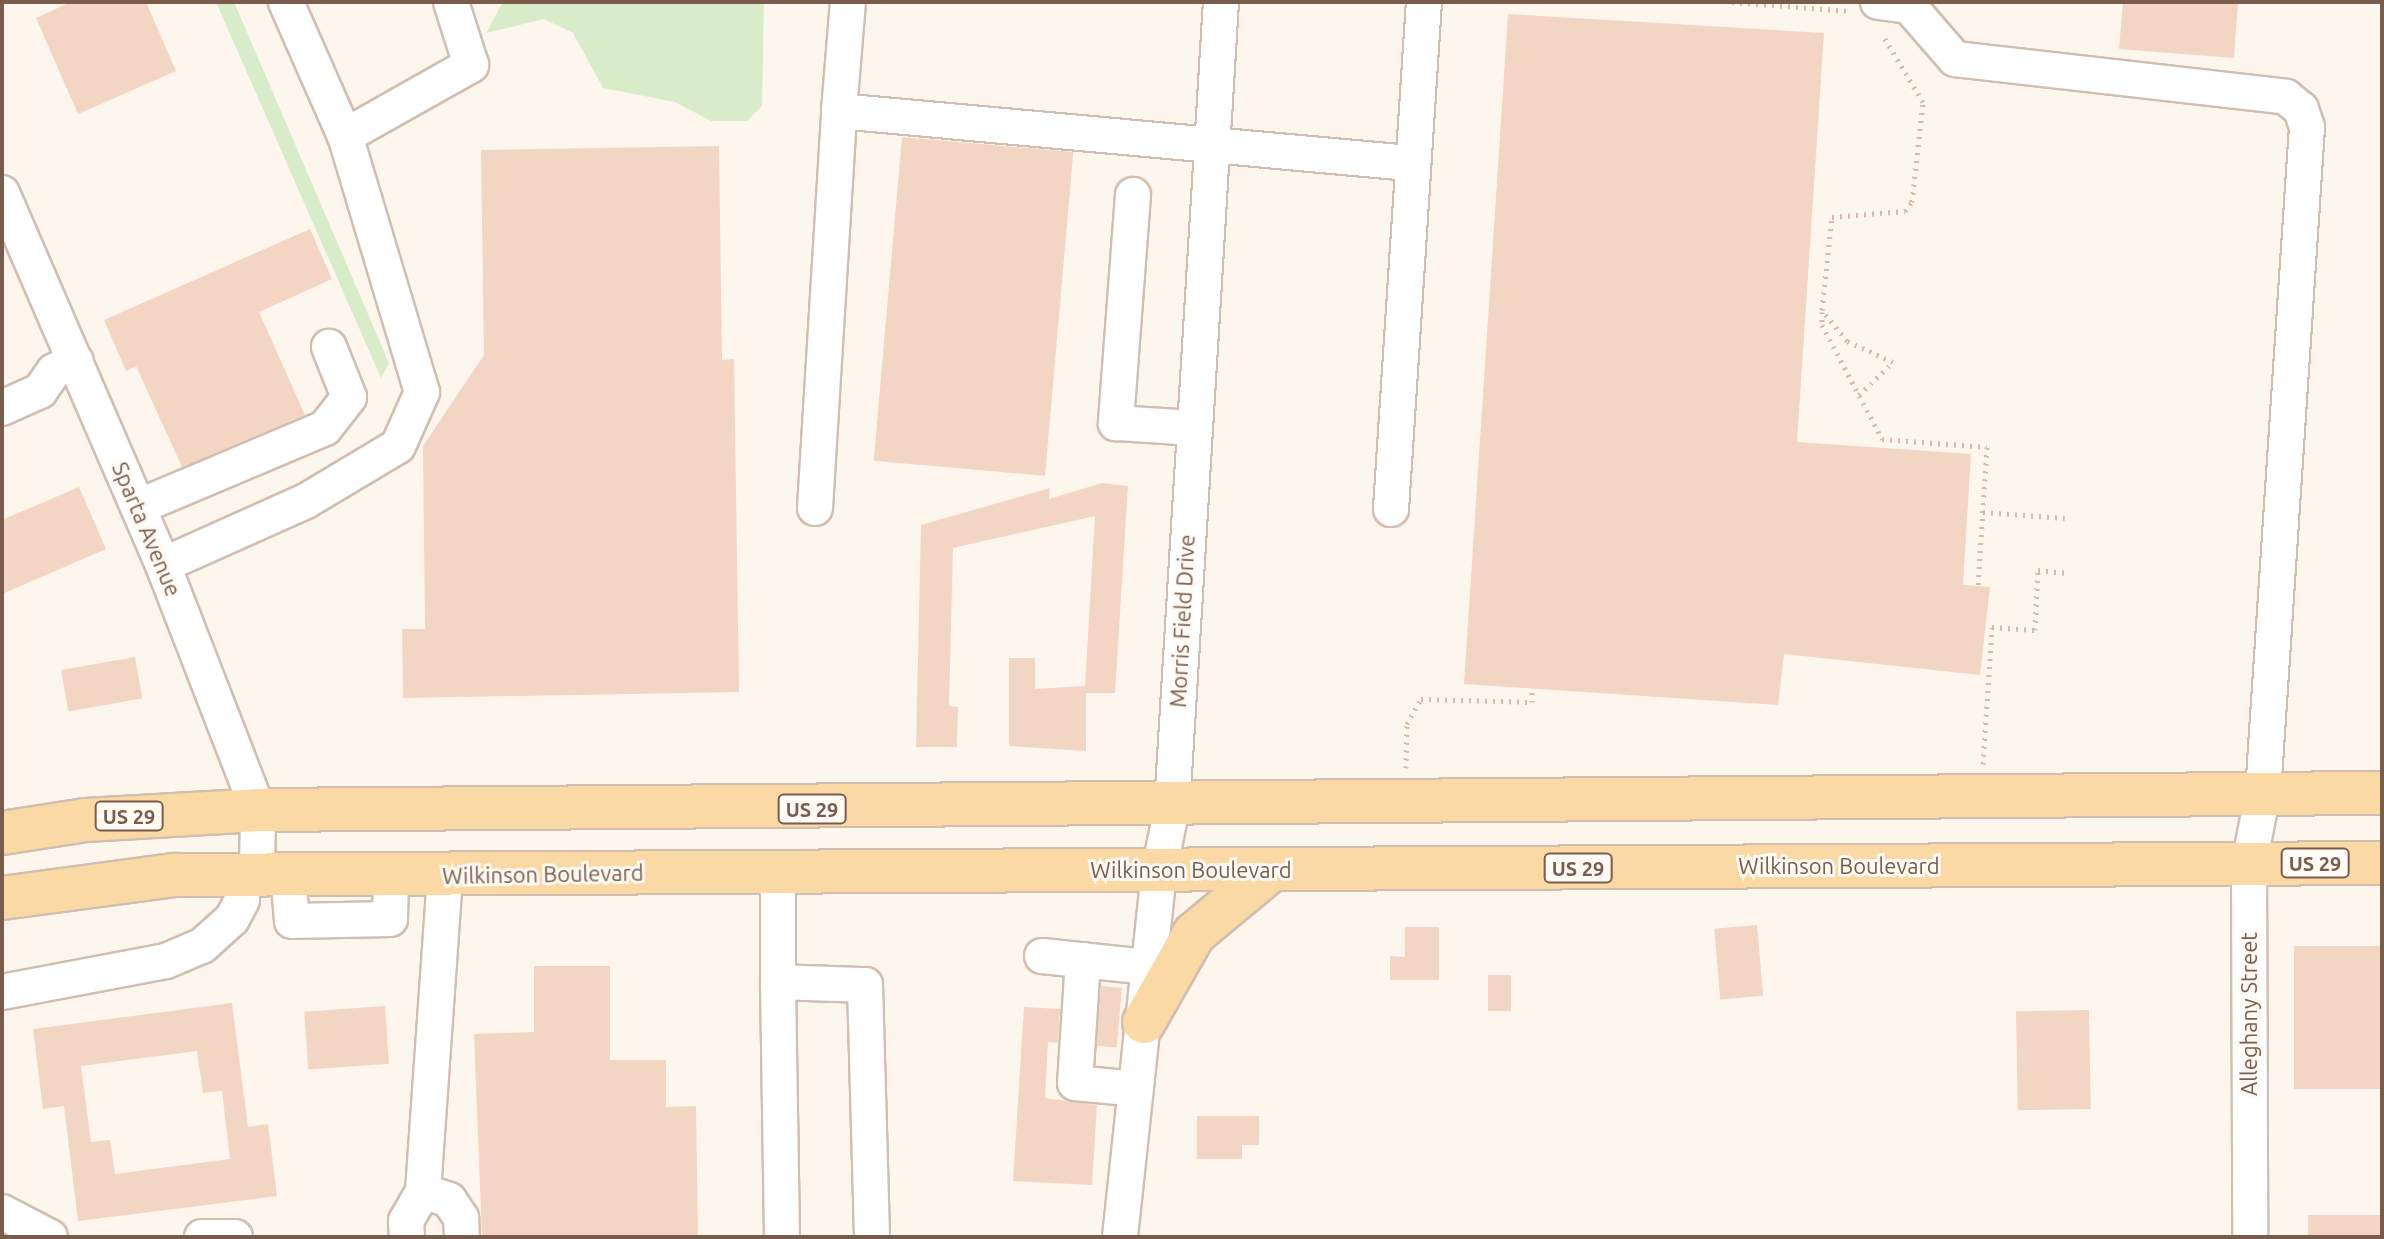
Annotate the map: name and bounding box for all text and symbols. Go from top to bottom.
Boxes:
street label: Sparta Avenue [107,458,187,600]
street label: Morris Field Drive [1164,534,1200,708]
road number: US 29 [776,793,848,825]
road number: US 29 [93,800,165,832]
road number: US 29 [2279,847,2351,879]
road number: US 29 [1542,852,1614,884]
street label: Wilkinson Boulevard [1738,853,1940,879]
street label: Wilkinson Boulevard [1090,857,1292,883]
street label: Wilkinson Boulevard [442,859,644,889]
street label: Alleghany Street [2236,932,2262,1096]

